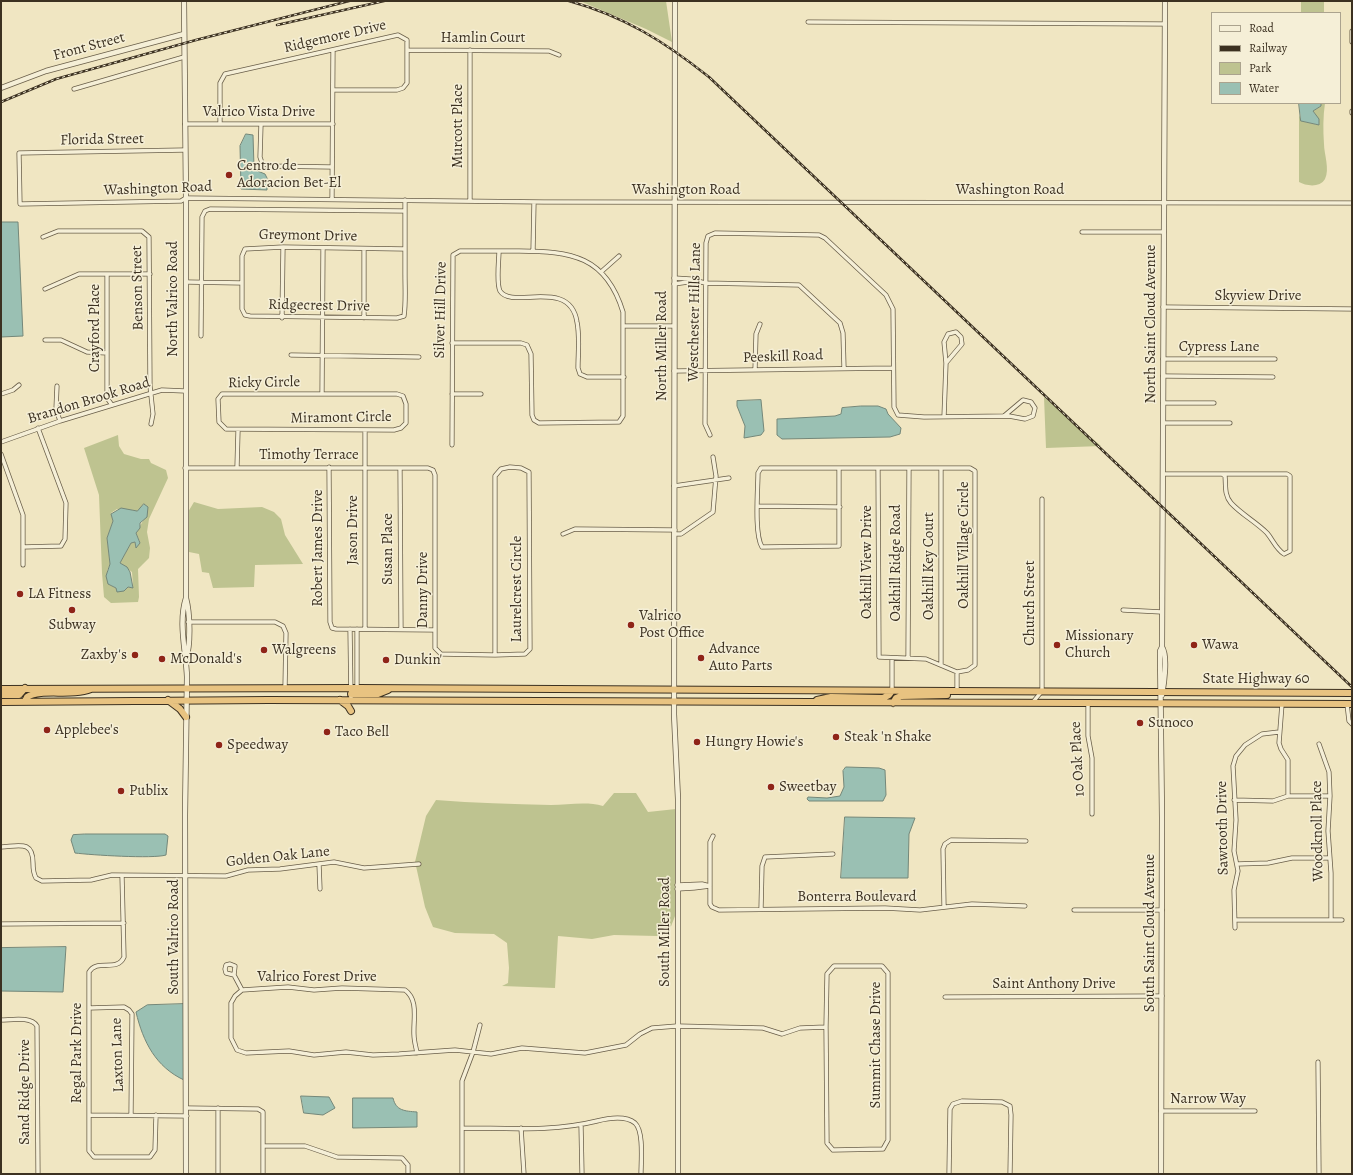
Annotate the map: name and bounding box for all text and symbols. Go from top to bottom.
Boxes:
legend [1211,12,1341,104]
street label: Ridgemore Drive [282,16,388,58]
text: Road [1249,20,1274,36]
street label: Front Street [51,29,127,65]
street label: Hamlin Court [441,29,525,47]
text: Railway [1249,40,1287,56]
text: Park [1249,60,1272,76]
text: Water [1249,80,1279,96]
street label: Murcott Place [449,84,467,168]
street label: Valrico Vista Drive [203,103,315,121]
street label: Florida Street [60,130,144,150]
place label: Centro de Adoracion Bet-El [237,157,341,192]
marker: Centro de Adoracion Bet-El [224,170,234,180]
street label: Washington Road [103,178,213,200]
street label: Washington Road [632,181,740,199]
street label: Washington Road [956,181,1064,199]
street label: Greymont Drive [259,226,357,246]
street label: North Valrico Road [164,241,182,357]
street label: Westchester Hills Lane [685,242,705,382]
street label: Benson Street [128,245,148,331]
street label: North Saint Cloud Avenue [1142,245,1160,403]
street label: Silver Hill Drive [431,261,451,359]
street label: Crayford Place [86,284,104,372]
street label: Skyview Drive [1215,287,1301,305]
street label: North Miller Road [653,291,671,401]
street label: Ridgecrest Drive [268,296,370,316]
street label: Cypress Lane [1179,338,1259,356]
street label: Peeskill Road [743,347,823,367]
street label: Ricky Circle [228,373,300,393]
street label: Brandon Brook Road [25,374,153,428]
street label: Miramont Circle [290,408,392,428]
street label: Timothy Terrace [259,446,359,464]
street label: Oakhill Village Circle [955,481,973,609]
street label: Robert James Drive [309,489,327,607]
street label: Jason Drive [344,495,362,565]
street label: Oakhill Ridge Road [887,504,905,622]
street label: Oakhill View Drive [858,505,876,619]
street label: Oakhill Key Court [920,512,938,620]
street label: Susan Place [379,513,397,585]
street label: Laurelcrest Circle [508,536,526,642]
street label: Danny Drive [414,551,432,629]
street label: Church Street [1021,560,1039,646]
place label: LA Fitness [28,585,91,603]
marker: LA Fitness [15,589,25,599]
marker: Subway [67,605,77,615]
place label: Valrico Post Office [639,607,705,642]
place label: Subway [48,616,96,634]
marker: Valrico Post Office [626,620,636,630]
place label: Missionary Church [1065,627,1133,662]
place label: Wawa [1202,636,1239,654]
place label: Advance Auto Parts [709,640,773,675]
marker: Missionary Church [1052,640,1062,650]
marker: Wawa [1189,640,1199,650]
place label: Walgreens [272,641,336,659]
marker: Walgreens [259,645,269,655]
place label: Zaxby's [81,646,127,664]
marker: Zaxby's [130,650,140,660]
place label: McDonald's [170,650,242,668]
place label: Dunkin' [394,651,442,669]
marker: Advance Auto Parts [696,653,706,663]
marker: McDonald's [157,654,167,664]
marker: Dunkin' [381,655,391,665]
street label: State Highway 60 [1203,670,1309,688]
place label: Sunoco [1148,714,1193,732]
marker: Sunoco [1135,718,1145,728]
place label: Applebee's [55,721,119,739]
street label: 10 Oak Place [1067,721,1089,797]
place label: Taco Bell [335,723,389,741]
marker: Applebee's [42,725,52,735]
marker: Taco Bell [322,727,332,737]
place label: Steak 'n Shake [844,728,932,746]
marker: Steak 'n Shake [831,732,841,742]
place label: Hungry Howie's [705,733,803,751]
place label: Speedway [227,736,288,754]
marker: Hungry Howie's [692,737,702,747]
marker: Speedway [214,740,224,750]
place label: Sweetbay [779,778,836,796]
street label: Woodknoll Place [1308,780,1328,882]
street label: Sawtooth Drive [1213,781,1233,875]
place label: Publix [129,782,168,800]
marker: Sweetbay [766,782,776,792]
marker: Publix [116,786,126,796]
street label: Golden Oak Lane [225,843,331,871]
street label: South Saint Cloud Avenue [1141,854,1159,1012]
street label: South Miller Road [656,877,674,987]
street label: South Valrico Road [165,879,183,995]
street label: Bonterra Boulevard [797,888,917,906]
street label: Valrico Forest Drive [257,968,377,986]
street label: Saint Anthony Drive [992,975,1116,993]
street label: Summit Chase Drive [867,982,885,1108]
street label: Regal Park Drive [68,1002,86,1104]
street label: Laxton Lane [108,1017,128,1093]
street label: Sand Ridge Drive [16,1039,34,1145]
street label: Narrow Way [1170,1090,1246,1108]

